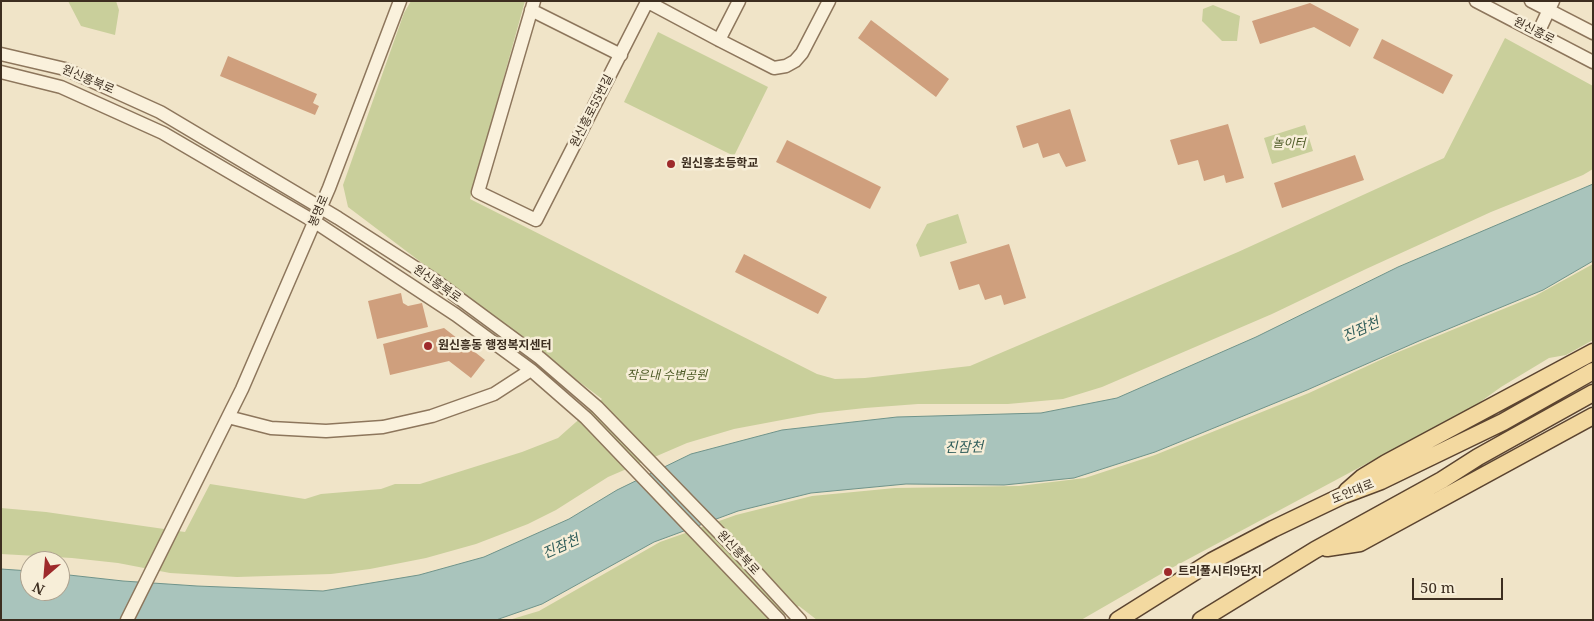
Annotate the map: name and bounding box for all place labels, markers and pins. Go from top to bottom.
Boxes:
place label: 원신흥초등학교 [681,157,758,171]
marker: 원신흥초등학교 [665,158,677,170]
place label: 원신흥동 행정복지센터 [438,339,552,353]
marker: 원신흥동 행정복지센터 [422,340,434,352]
place label: 트리풀시티9단지 [1178,565,1262,579]
marker: 트리풀시티9단지 [1162,566,1174,578]

